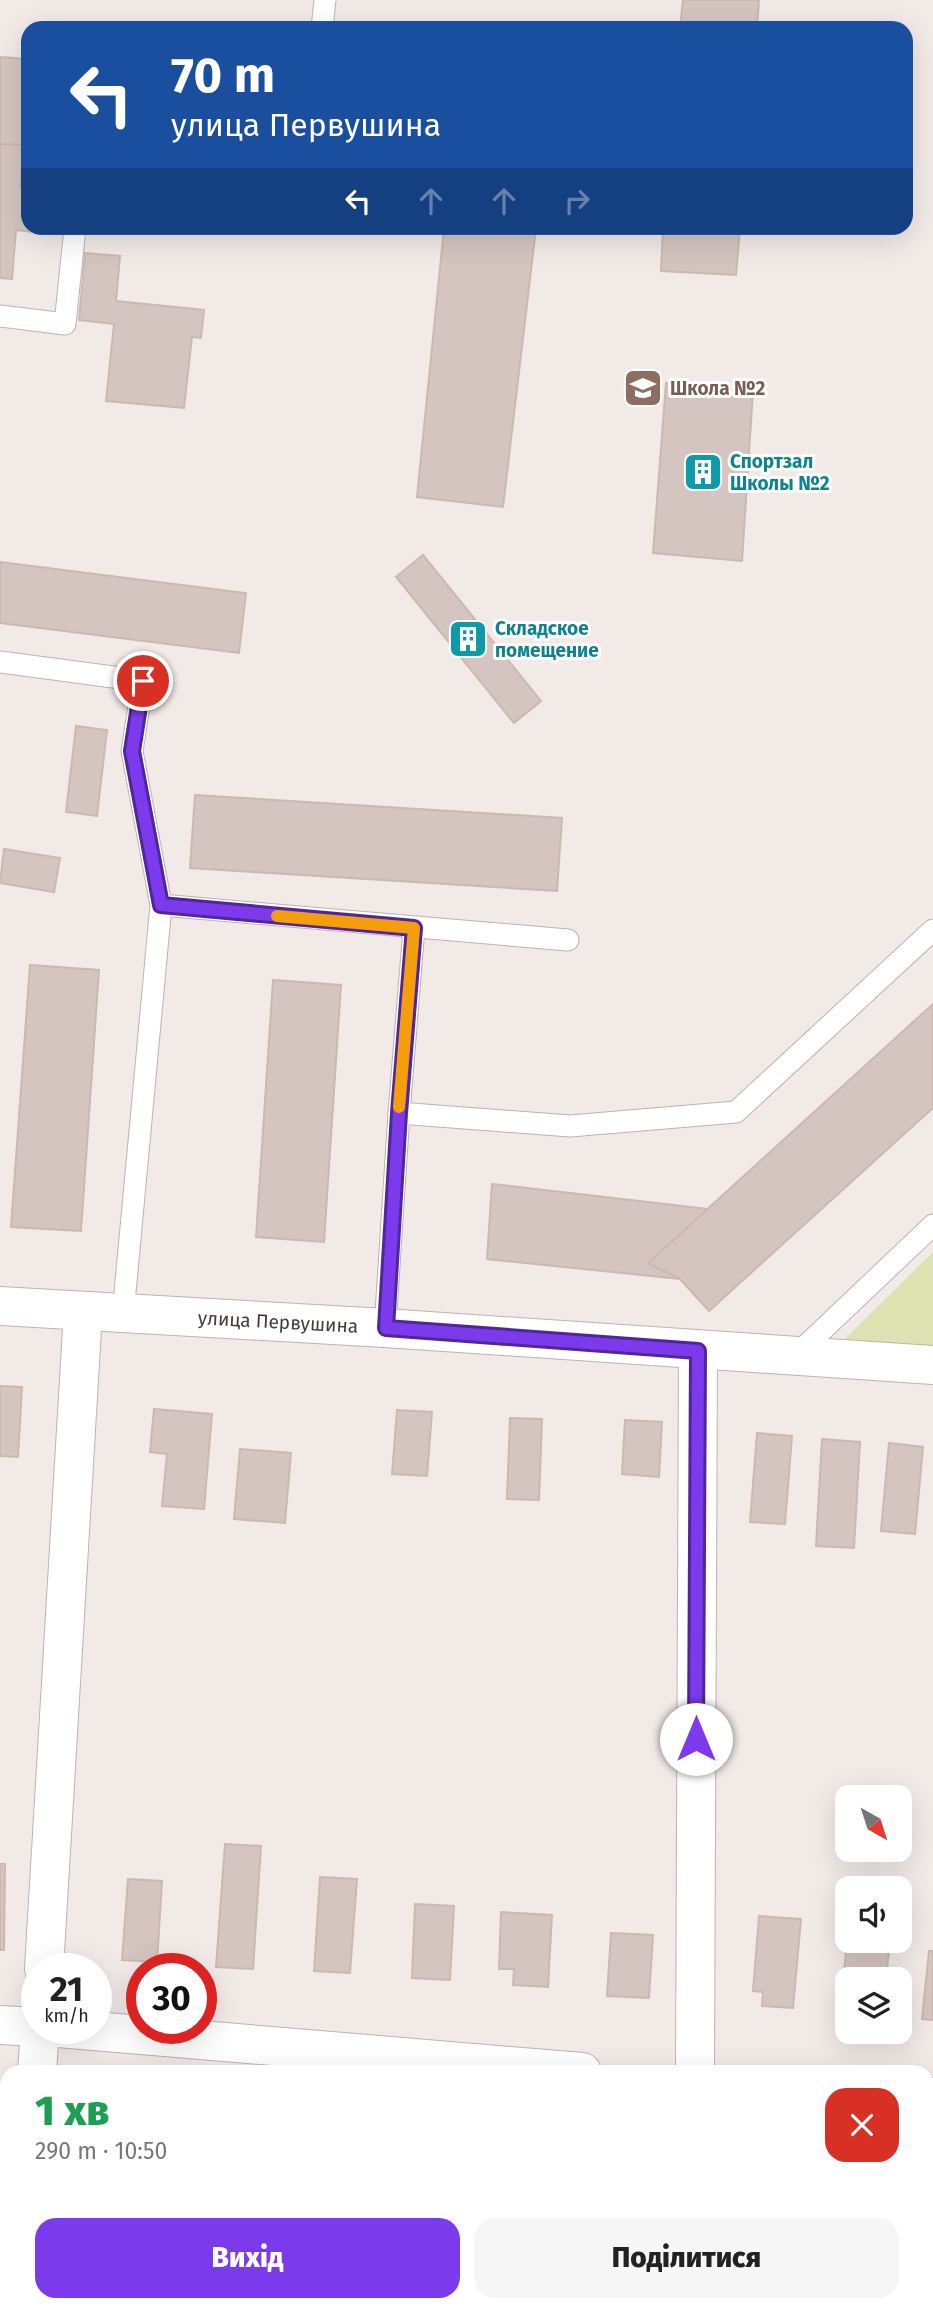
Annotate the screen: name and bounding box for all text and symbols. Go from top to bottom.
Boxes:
text: 70 m [171,46,275,105]
icon: left [56,49,147,140]
text: улица Первушина [171,106,441,144]
icon: left [339,182,377,220]
icon: ahead [412,182,450,220]
icon: ahead [485,182,523,220]
icon: right [558,182,596,220]
school or university icon: Школа №2 [622,367,664,409]
place label: Школа №2 [670,377,766,400]
place label: Спортзал Школы №2 [730,450,830,495]
building icon: Спортзал Школы №2 [682,451,724,493]
place label: Складское помещение [495,617,599,662]
building icon: Складское помещение [447,618,489,660]
pin [113,651,173,711]
icon: arrive [124,662,162,700]
street label: улица Первушина [197,1306,359,1338]
position arrow [659,1702,733,1776]
north arrow [835,1785,912,1862]
map controls [835,1785,912,2044]
button: sound [835,1876,912,1953]
speed limit sign: 30 [126,1953,217,2044]
button: layers [835,1967,912,2044]
text: 21 [50,1968,83,2010]
text: km/h [44,2005,89,2027]
text: 1 хв [35,2086,110,2136]
button: close [825,2088,899,2162]
text: 290 m · 10:50 [35,2137,167,2165]
button: Вихід [35,2218,460,2298]
button: Поділитися [474,2218,899,2298]

